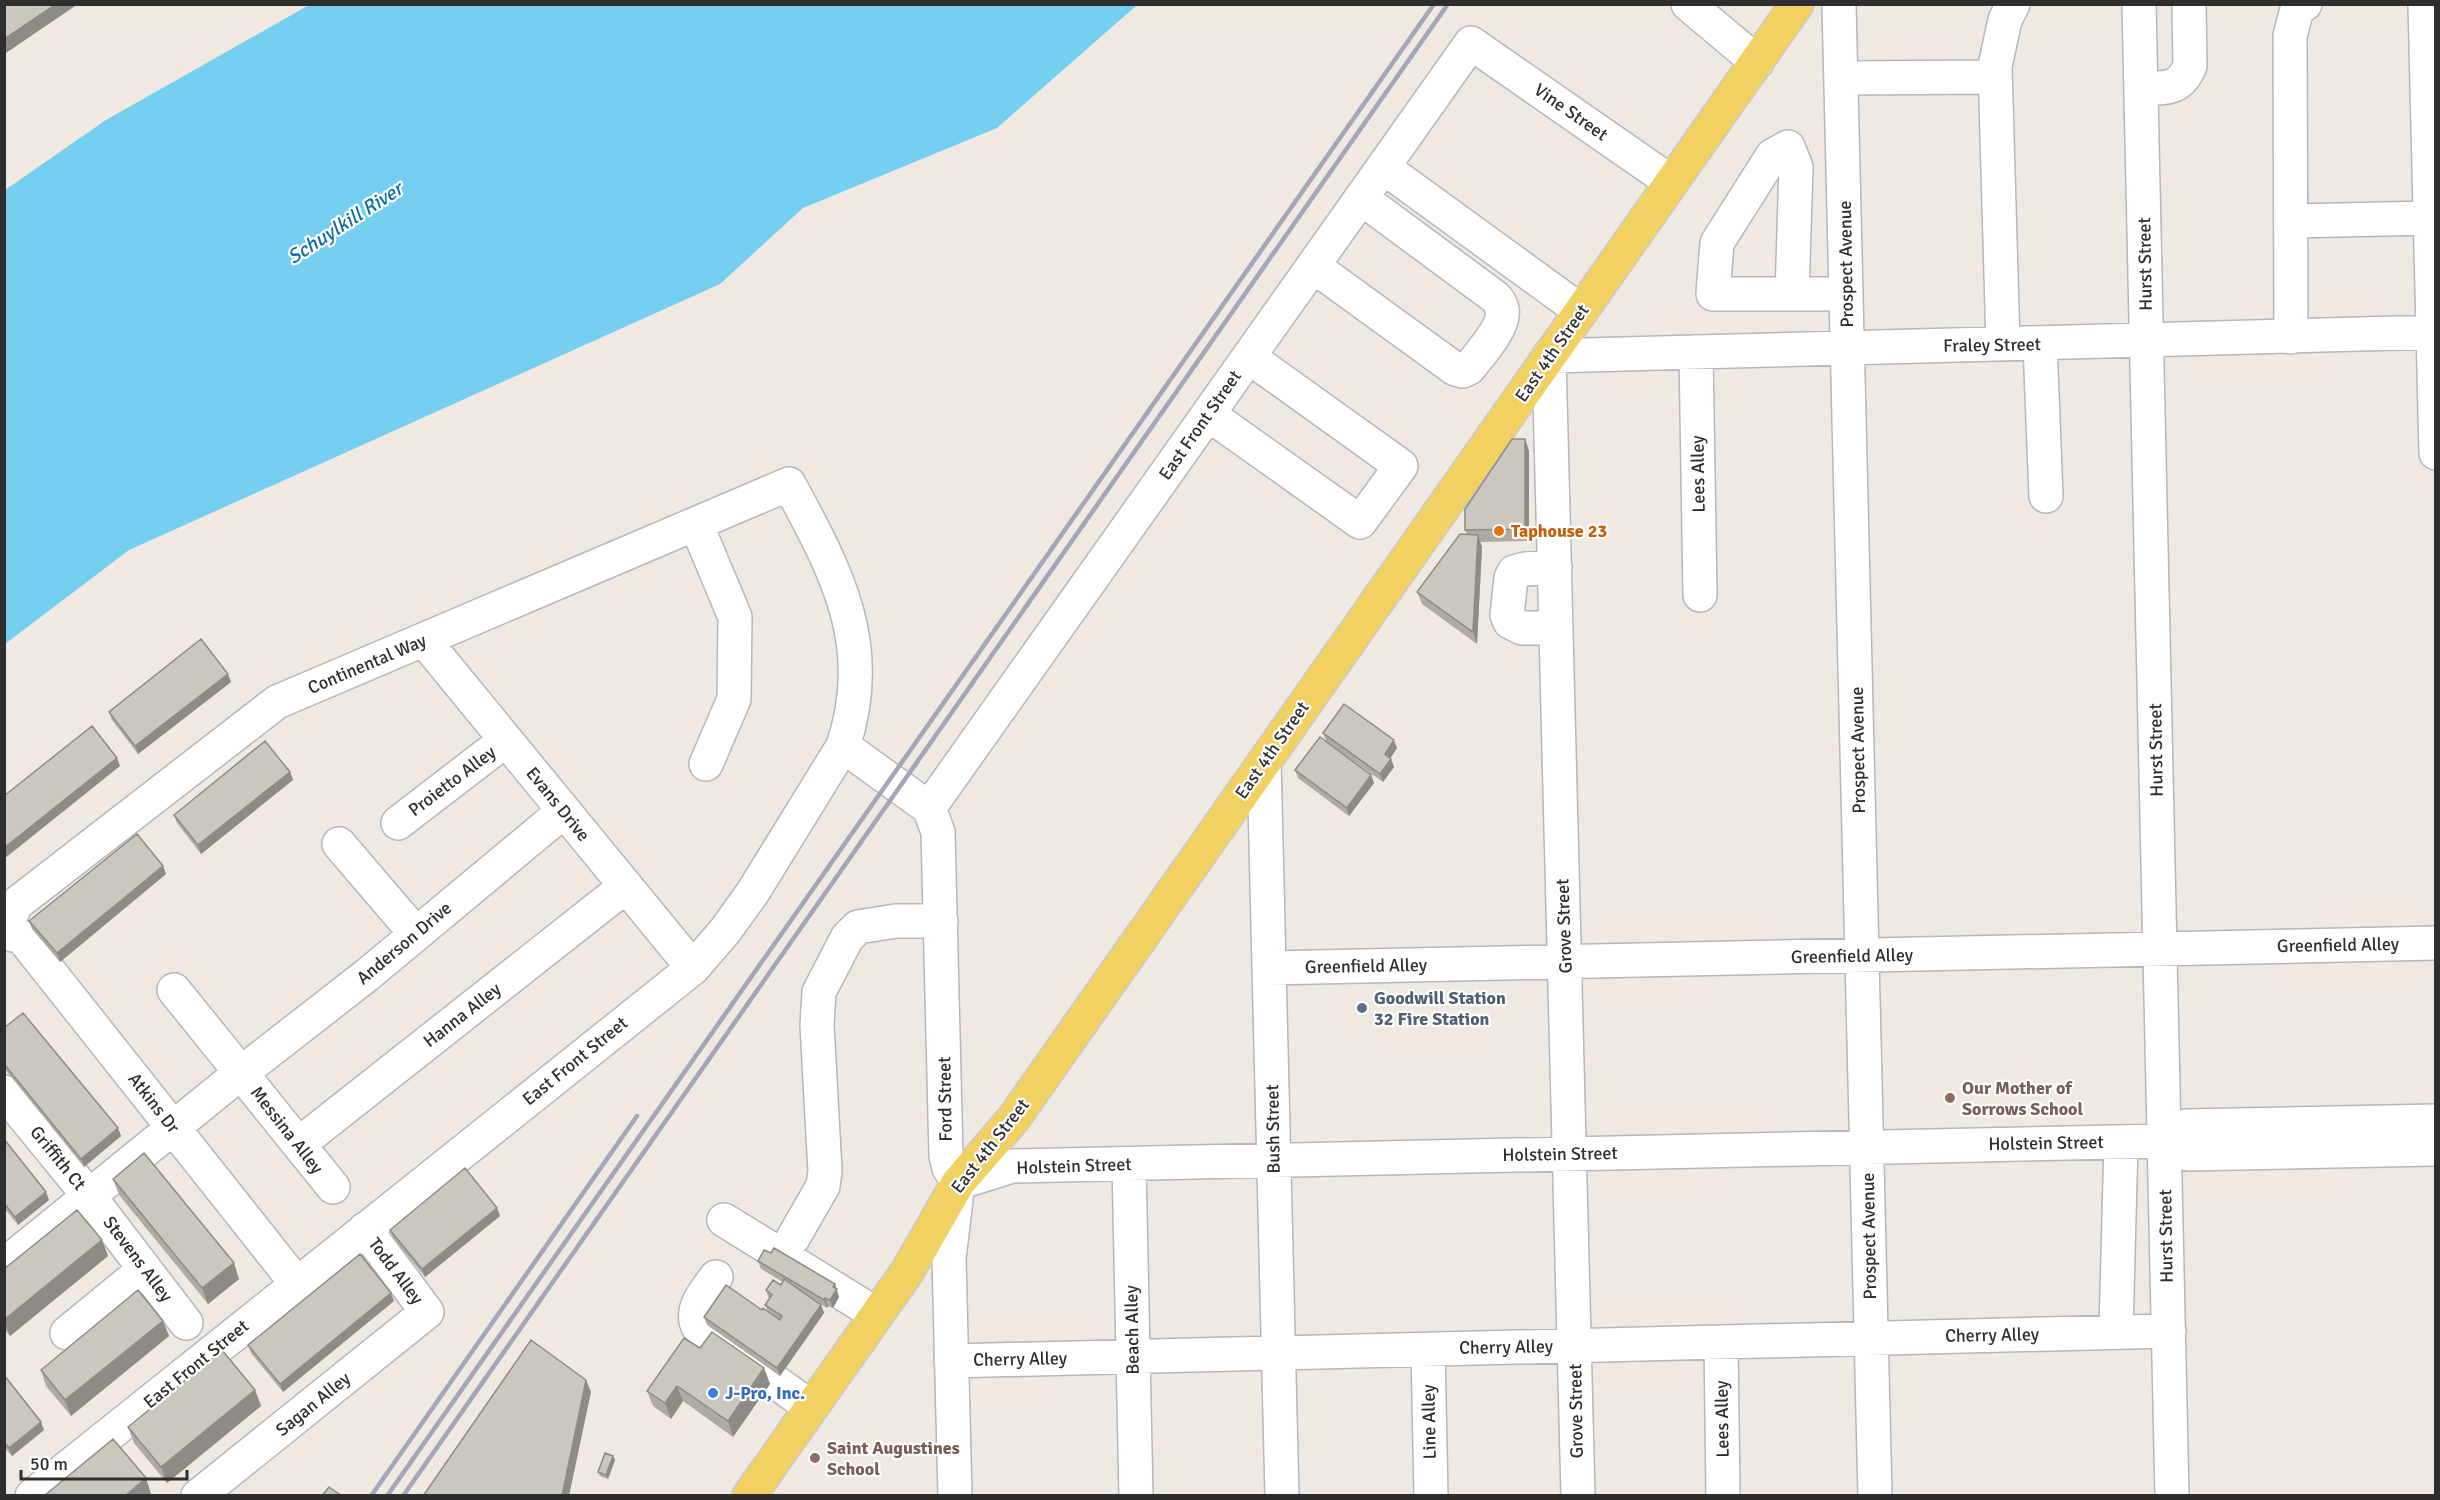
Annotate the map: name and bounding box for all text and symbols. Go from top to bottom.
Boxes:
street label: Vine Street [1530,79,1612,145]
water label: Schuylkill River [283,175,409,270]
street label: Prospect Avenue [1834,200,1858,328]
street label: Hurst Street [2133,217,2157,311]
street label: East 4th Street [1510,300,1594,406]
street label: Fraley Street [1943,333,2041,357]
street label: East Front Street [1154,366,1246,484]
street label: Lees Alley [1686,435,1710,513]
place label: Taphouse 23 [1511,520,1607,542]
marker: Taphouse 23 [1492,524,1506,538]
street label: Continental Way [304,629,430,699]
street label: Prospect Avenue [1846,686,1870,814]
street label: East 4th Street [1230,697,1314,803]
street label: Hurst Street [2144,703,2168,797]
street label: Proietto Alley [404,741,500,821]
street label: Evans Drive [521,762,595,846]
street label: Grove Street [1551,878,1577,974]
street label: Anderson Drive [352,897,456,989]
street label: Greenfield Alley [2277,933,2400,957]
street label: Greenfield Alley [1791,944,1914,968]
street label: Greenfield Alley [1305,954,1428,978]
street label: Hanna Alley [419,978,506,1052]
place label: Goodwill Station 32 Fire Station [1374,987,1506,1030]
marker: Goodwill Station 32 Fire Station [1355,1001,1369,1015]
street label: East Front Street [518,1012,632,1110]
street label: Ford Street [933,1056,957,1142]
street label: Atkins Dr [124,1068,185,1138]
place label: Our Mother of Sorrows School [1962,1077,2084,1120]
street label: Messina Alley [246,1082,328,1179]
street label: Bush Street [1261,1084,1285,1174]
marker: Our Mother of Sorrows School [1943,1091,1957,1105]
street label: East 4th Street [946,1094,1034,1198]
street label: Griffith Ct [25,1121,91,1195]
street label: Holstein Street [1988,1131,2104,1155]
street label: Holstein Street [1502,1142,1618,1166]
street label: Holstein Street [1016,1153,1132,1179]
street label: Prospect Avenue [1857,1172,1881,1300]
street label: Hurst Street [2154,1189,2178,1283]
street label: Stevens Alley [99,1212,178,1307]
street label: Todd Alley [364,1233,429,1309]
street label: Beach Alley [1120,1285,1144,1375]
street label: East Front Street [139,1315,253,1413]
street label: Cherry Alley [1945,1323,2040,1347]
street label: Cherry Alley [1459,1335,1554,1359]
street label: Cherry Alley [973,1347,1068,1371]
street label: Grove Street [1564,1363,1588,1459]
street label: Sagan Alley [271,1367,355,1441]
street label: Lees Alley [1710,1380,1734,1458]
place label: J-Pro, Inc. [725,1382,805,1404]
street label: Line Alley [1417,1384,1441,1460]
marker: J-Pro, Inc. [706,1386,720,1400]
place label: Saint Augustines School [827,1437,960,1480]
scale bar [21,1443,188,1481]
marker: Saint Augustines School [808,1451,822,1465]
text: 50 m [30,1453,68,1475]

